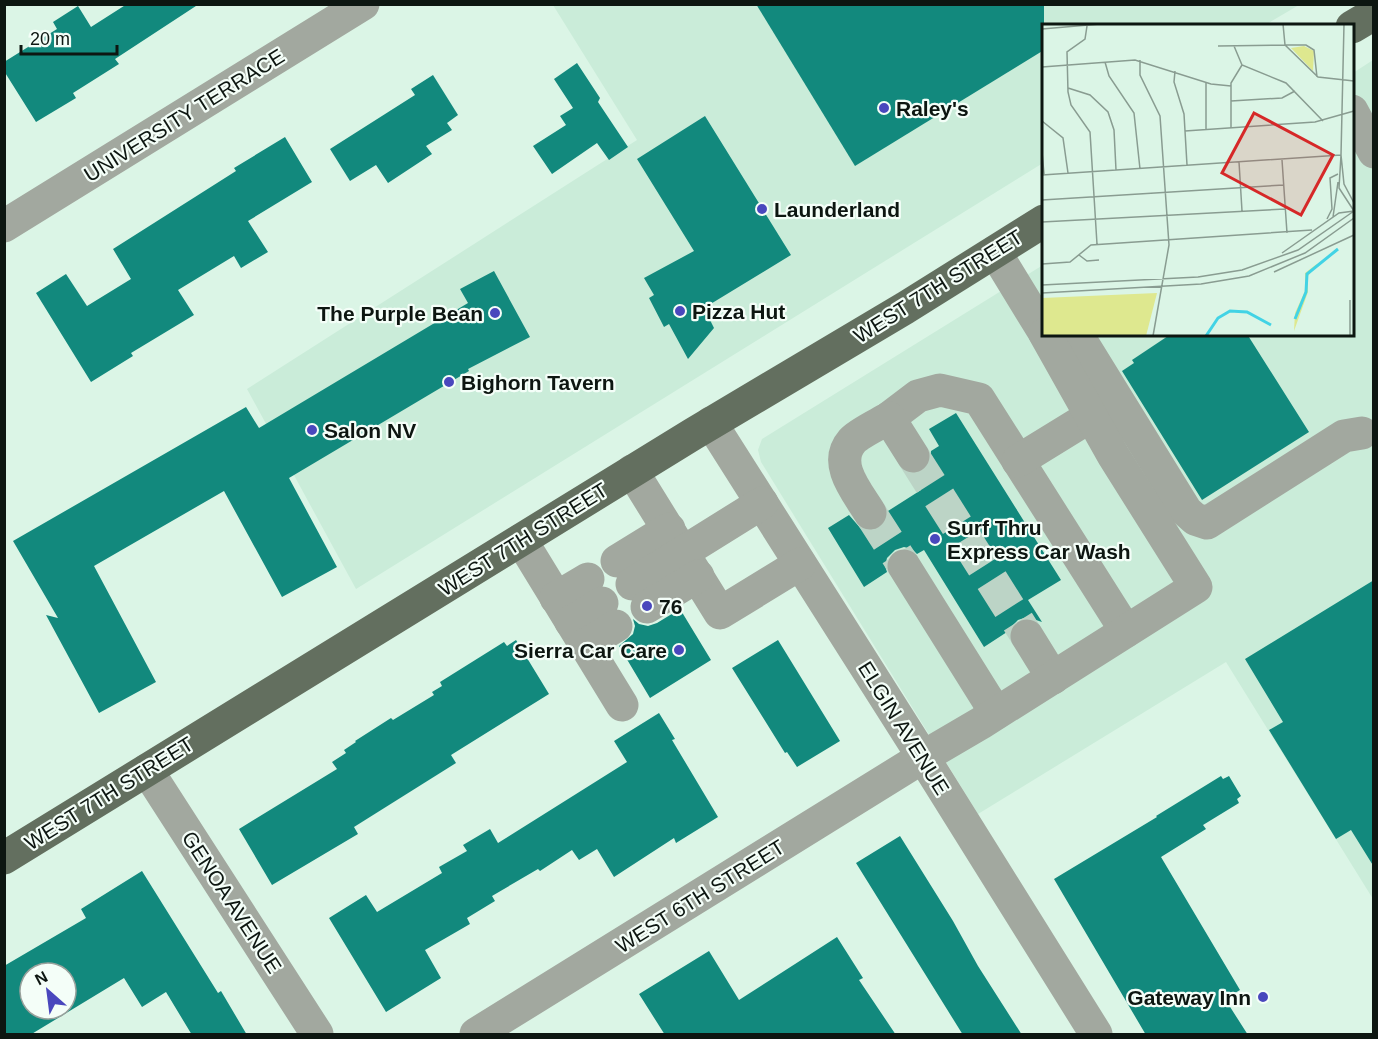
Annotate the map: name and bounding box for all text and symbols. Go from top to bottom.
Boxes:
scale bar [21,18,117,56]
inset map [1042,24,1354,336]
text: 20 m [30,29,70,49]
street label: UNIVERSITY TERRACE [80,44,288,186]
place label: Raley's [896,97,969,120]
marker: Raley's [877,101,891,115]
place label: Launderland [774,198,900,221]
marker: Launderland [755,202,769,216]
street label: WEST 7TH STREET [849,225,1027,347]
place label: Pizza Hut [692,300,785,323]
place label: The Purple Bean [317,302,483,325]
marker: Pizza Hut [673,304,687,318]
marker: The Purple Bean [488,306,502,320]
place label: Bighorn Tavern [461,371,615,394]
marker: Bighorn Tavern [442,375,456,389]
place label: Salon NV [324,419,416,442]
marker: Salon NV [305,423,319,437]
street label: WEST 7TH STREET [434,478,612,600]
place label: Surf Thru Express Car Wash [947,516,1131,563]
marker: Surf Thru Express Car Wash [928,532,942,546]
place label: 76 [659,595,682,618]
marker: 76 [640,599,654,613]
place label: Sierra Car Care [514,639,667,662]
marker: Sierra Car Care [672,643,686,657]
street label: ELGIN AVENUE [854,657,954,799]
street label: WEST 7TH STREET [20,732,198,854]
street label: GENOA AVENUE [178,827,286,977]
street label: WEST 6TH STREET [611,835,789,957]
north arrow [18,961,78,1021]
text: N [32,968,50,988]
place label: Gateway Inn [1127,986,1251,1009]
marker: Gateway Inn [1256,990,1270,1004]

